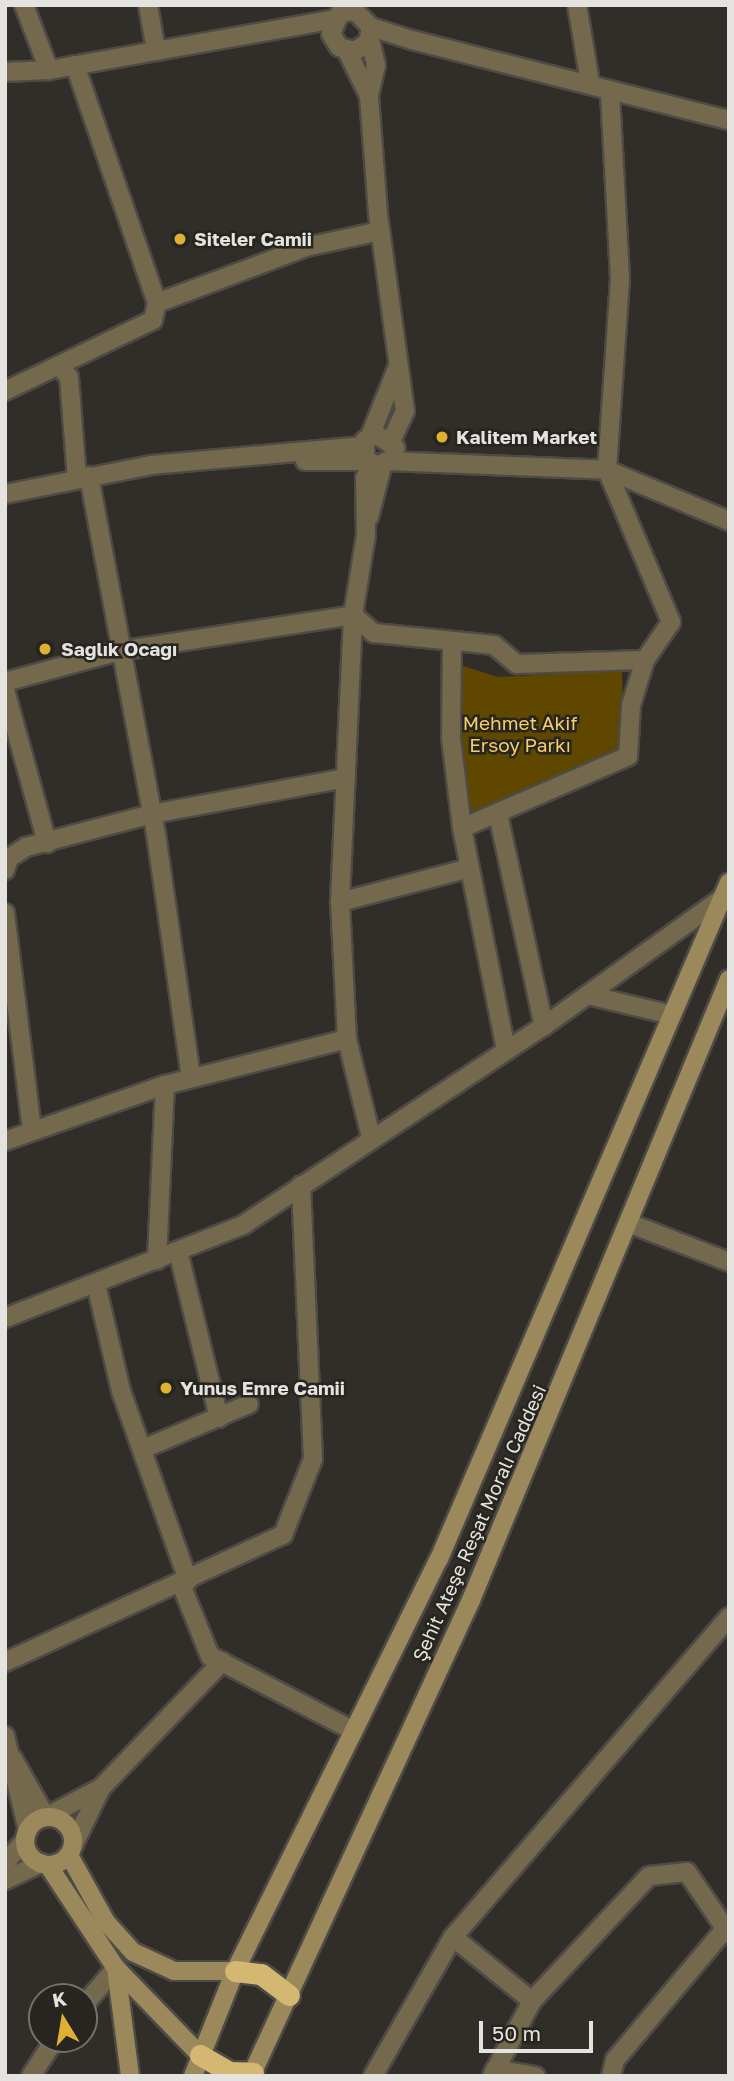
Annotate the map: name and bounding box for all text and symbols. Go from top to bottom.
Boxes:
place label: Siteler Camii [194,228,312,250]
marker: Siteler Camii [172,231,188,247]
place label: Kalitem Market [456,426,597,448]
marker: Kalitem Market [434,429,450,445]
place label: Sağlık Ocağı [61,638,177,660]
marker: Sağlık Ocağı [35,639,55,659]
park label: Mehmet Akif Ersoy Parkı [463,712,577,756]
place label: Yunus Emre Camii [180,1377,345,1399]
marker: Yunus Emre Camii [158,1380,174,1396]
street label: Şehit Ateşe Reşat Moralı Caddesi [408,1381,550,1665]
north arrow [28,1983,98,2053]
text: K [50,1986,68,2011]
scale bar [482,2008,596,2052]
text: 50 m [492,2020,541,2046]

